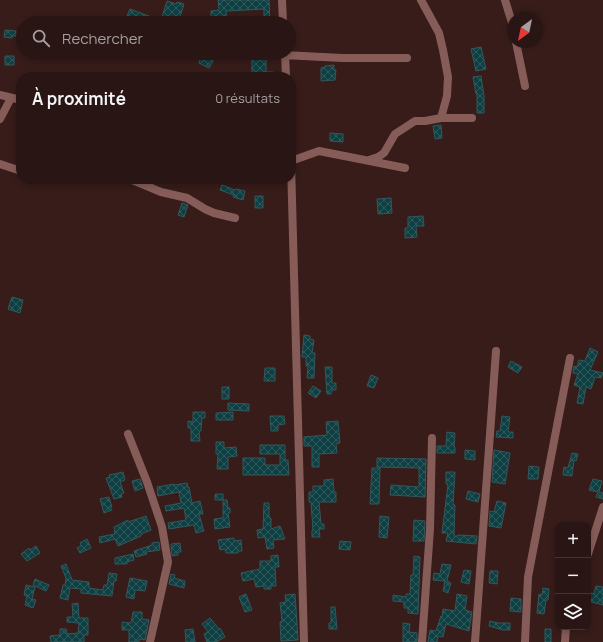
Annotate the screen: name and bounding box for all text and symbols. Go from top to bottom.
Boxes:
north arrow [507,12,543,48]
search box [16,16,296,60]
icon: search [30,27,52,49]
text: Rechercher [62,28,143,49]
text: À proximité [32,87,126,110]
text: 0 résultats [215,89,280,107]
map controls [555,522,591,630]
button: + [555,522,591,558]
button: − [555,558,591,594]
button: layers [555,594,591,630]

